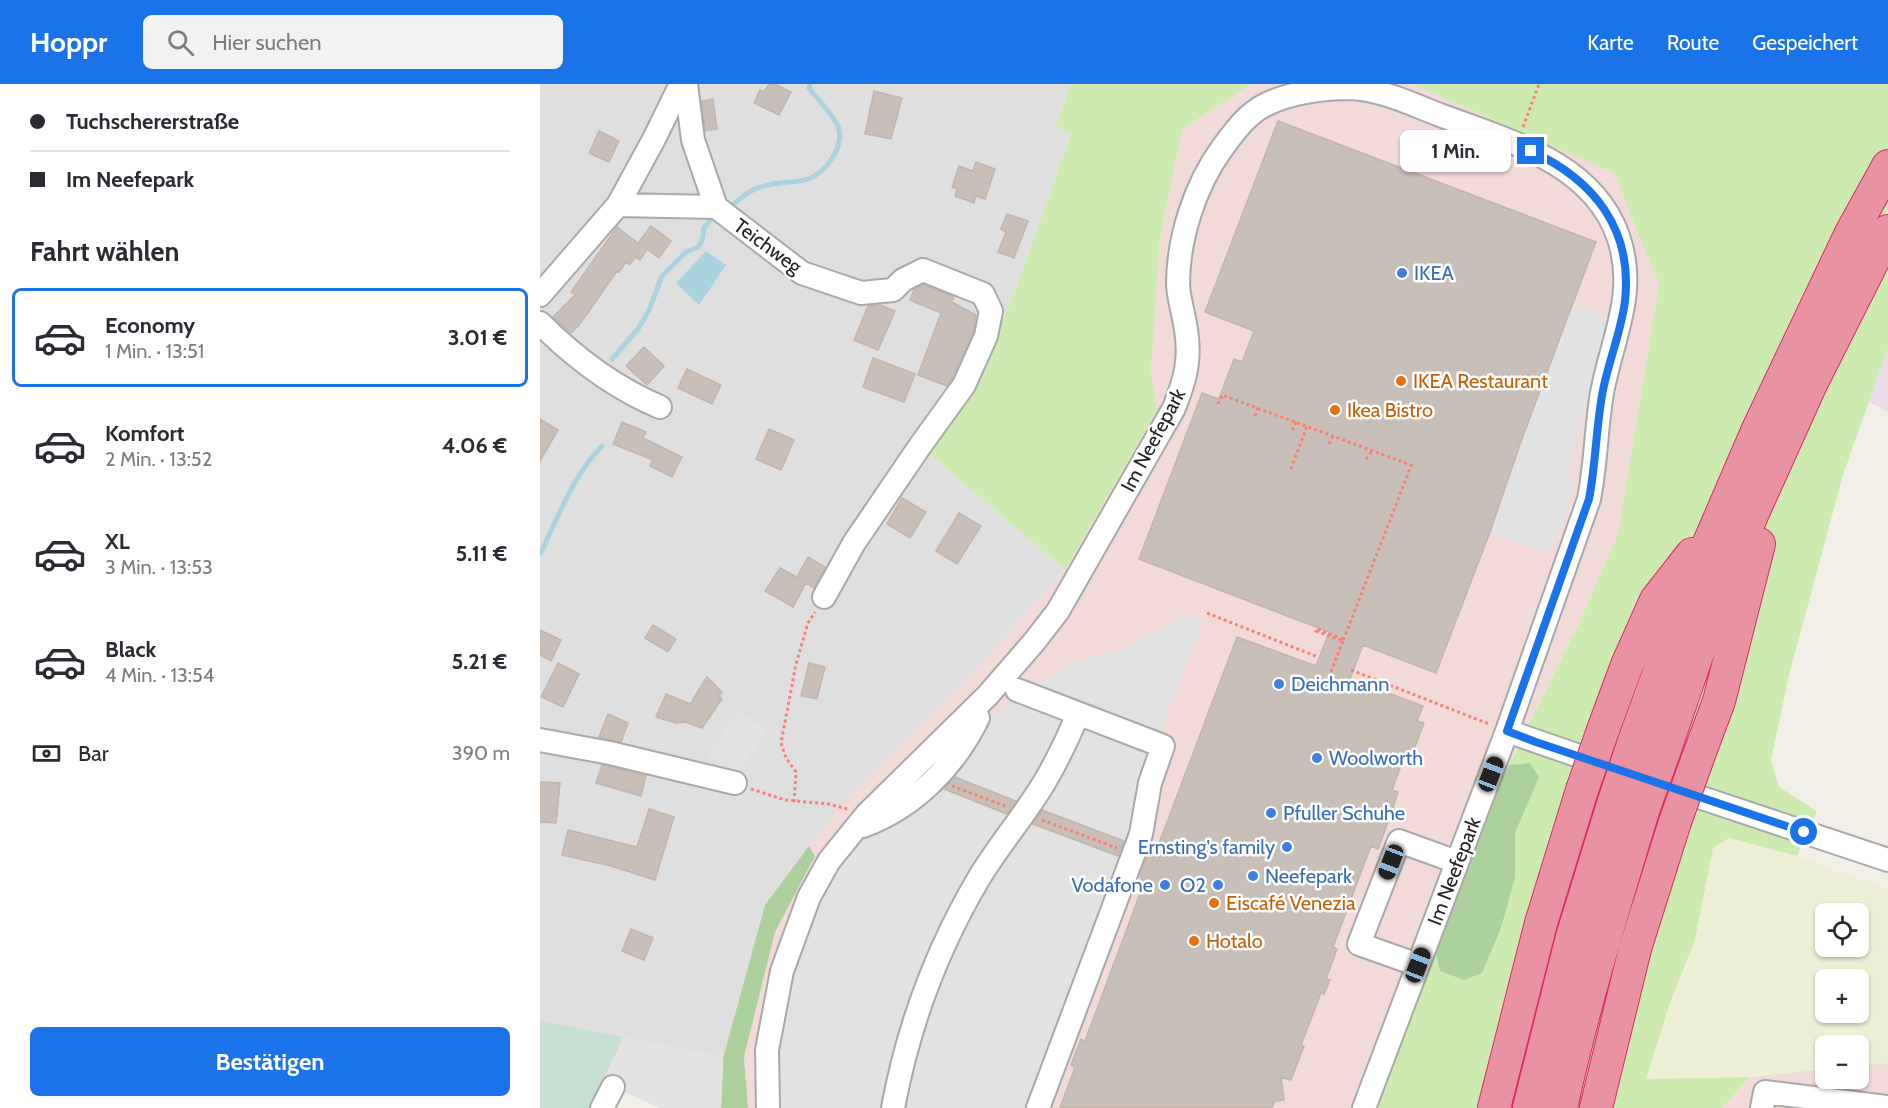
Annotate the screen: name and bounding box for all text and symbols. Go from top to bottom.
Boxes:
search box [143,15,563,69]
text: Hoppr [30,25,107,59]
icon: search [164,26,197,59]
text: Hier suchen [212,29,322,56]
text: Karte [1587,30,1634,55]
text: Route [1667,30,1719,55]
text: Gespeichert [1752,30,1858,55]
text: Tuchschererstraße [66,108,239,135]
callout: 1 Min. [1399,130,1510,172]
route end [1517,137,1544,164]
text: 1 Min. [1431,139,1480,163]
text: Im Neefepark [66,166,194,193]
street label: Teichweg [729,213,807,279]
text: Fahrt wählen [30,235,179,268]
place label: IKEA [1414,261,1455,285]
marker: IKEA [1395,266,1409,280]
icon: car [33,311,87,365]
text: Economy [105,312,195,339]
text: 3.01 € [448,324,507,351]
text: 1 Min. · 13:51 [105,339,204,363]
place label: IKEA Restaurant [1413,369,1548,393]
marker: IKEA Restaurant [1394,374,1408,388]
street label: Im Neefepark [1116,384,1190,496]
place label: Ikea Bistro [1347,398,1433,422]
marker: Ikea Bistro [1328,403,1342,417]
icon: car [33,419,87,473]
text: Komfort [105,420,184,447]
text: 4.06 € [442,432,507,459]
text: 2 Min. · 13:52 [105,447,212,471]
icon: car [33,527,87,581]
text: XL [105,528,130,555]
text: 5.11 € [455,540,507,567]
text: 3 Min. · 13:53 [105,555,213,579]
icon: car [33,635,87,689]
text: Black [105,636,156,663]
text: 5.21 € [451,648,507,675]
text: 4 Min. · 13:54 [105,663,214,687]
place label: Deichmann [1291,672,1389,696]
marker: Deichmann [1272,677,1286,691]
icon: cash [30,737,63,770]
text: Bar [78,740,109,767]
text: 390 m [452,741,510,765]
place label: Woolworth [1329,746,1423,770]
marker: Woolworth [1310,751,1324,765]
car [1476,754,1506,794]
place label: Pfuller Schuhe [1283,801,1405,825]
marker: Pfuller Schuhe [1264,806,1278,820]
street label: Im Neefepark [1422,813,1486,928]
route start [1790,818,1817,845]
place label: Ernsting's family [1138,835,1275,859]
marker: Ernsting's family [1280,840,1294,854]
car [1376,842,1406,882]
place label: Neefepark [1265,864,1352,888]
marker: Neefepark [1246,869,1260,883]
place label: Vodafone [1072,873,1153,897]
place label: O2 [1180,873,1206,897]
marker: Vodafone [1158,878,1172,892]
marker: O2 [1211,878,1225,892]
place label: Eiscafé Venezia [1226,891,1356,915]
marker: Eiscafé Venezia [1207,896,1221,910]
map controls [1815,903,1869,1089]
button: locate [1815,903,1869,957]
place label: Hotalo [1206,929,1263,953]
marker: Hotalo [1187,934,1201,948]
car [1403,945,1433,985]
button: + [1815,969,1869,1023]
button: Bestätigen [30,1027,510,1096]
button: − [1815,1035,1869,1089]

